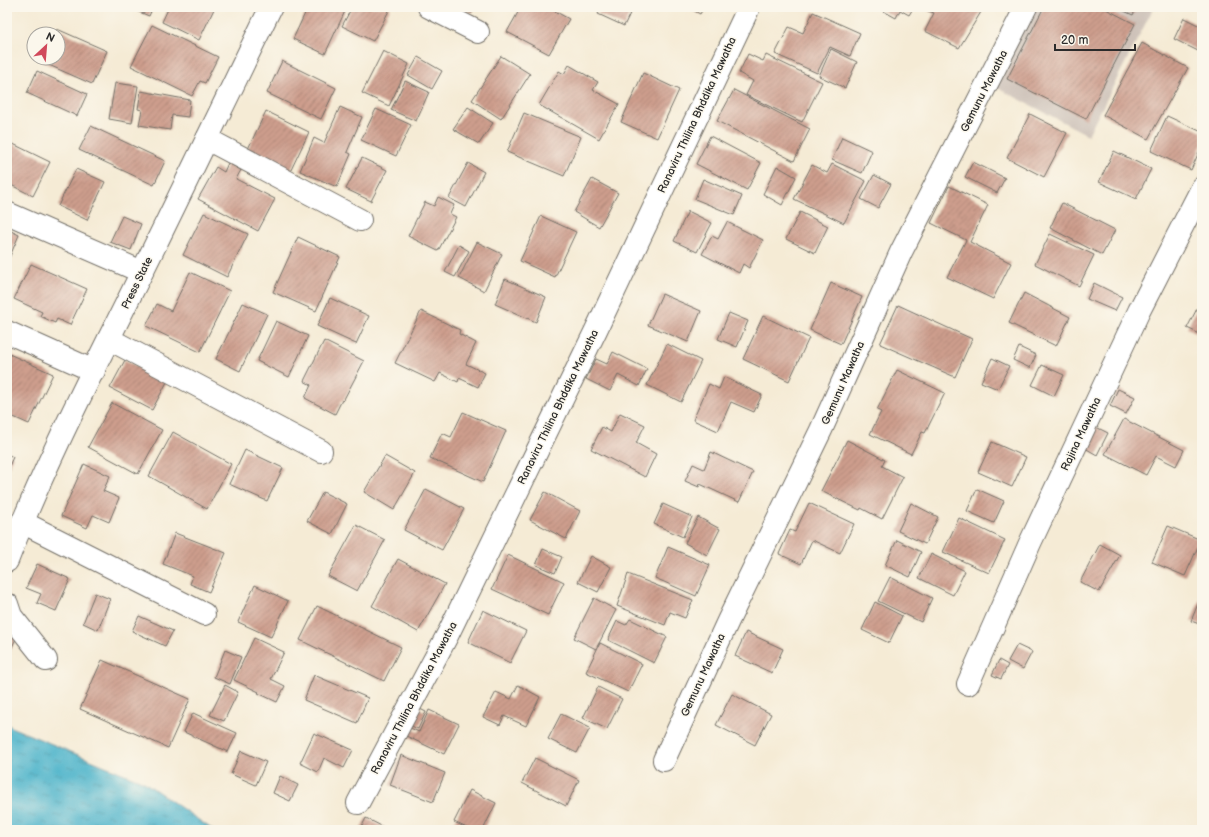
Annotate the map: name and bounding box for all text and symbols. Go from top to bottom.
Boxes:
north arrow [26,26,66,66]
scale bar [1055,26,1135,52]
text: N [44,30,57,45]
text: 20 m [1061,33,1088,48]
street label: Ranaviru Thilina Bhddika Mawatha [655,35,739,195]
street label: Gemunu Mawatha [958,48,1010,134]
street label: Press State [119,254,155,311]
street label: Ranaviru Thilina Bhddika Mawatha [515,327,601,487]
street label: Gemunu Mawatha [819,339,867,427]
street label: Rajina Mawatha [1058,395,1104,473]
street label: Ranaviru Thilina Bhddika Mawatha [368,620,460,776]
street label: Gemunu Mawatha [678,631,728,719]

